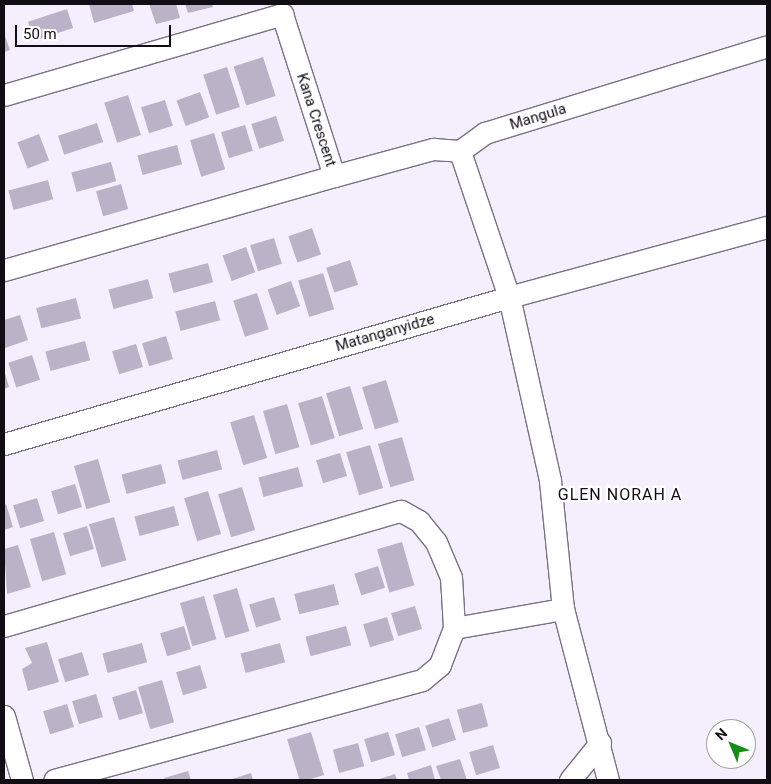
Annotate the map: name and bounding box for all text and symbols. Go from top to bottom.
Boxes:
scale bar [18,15,174,47]
text: 50 m [23,25,57,43]
street label: Kana Crescent [292,71,340,169]
street label: Mangula [508,100,568,134]
street label: Matanganyidze [334,310,436,356]
district label: GLEN NORAH A [556,485,684,505]
north arrow [706,719,756,769]
text: N [712,725,730,743]

